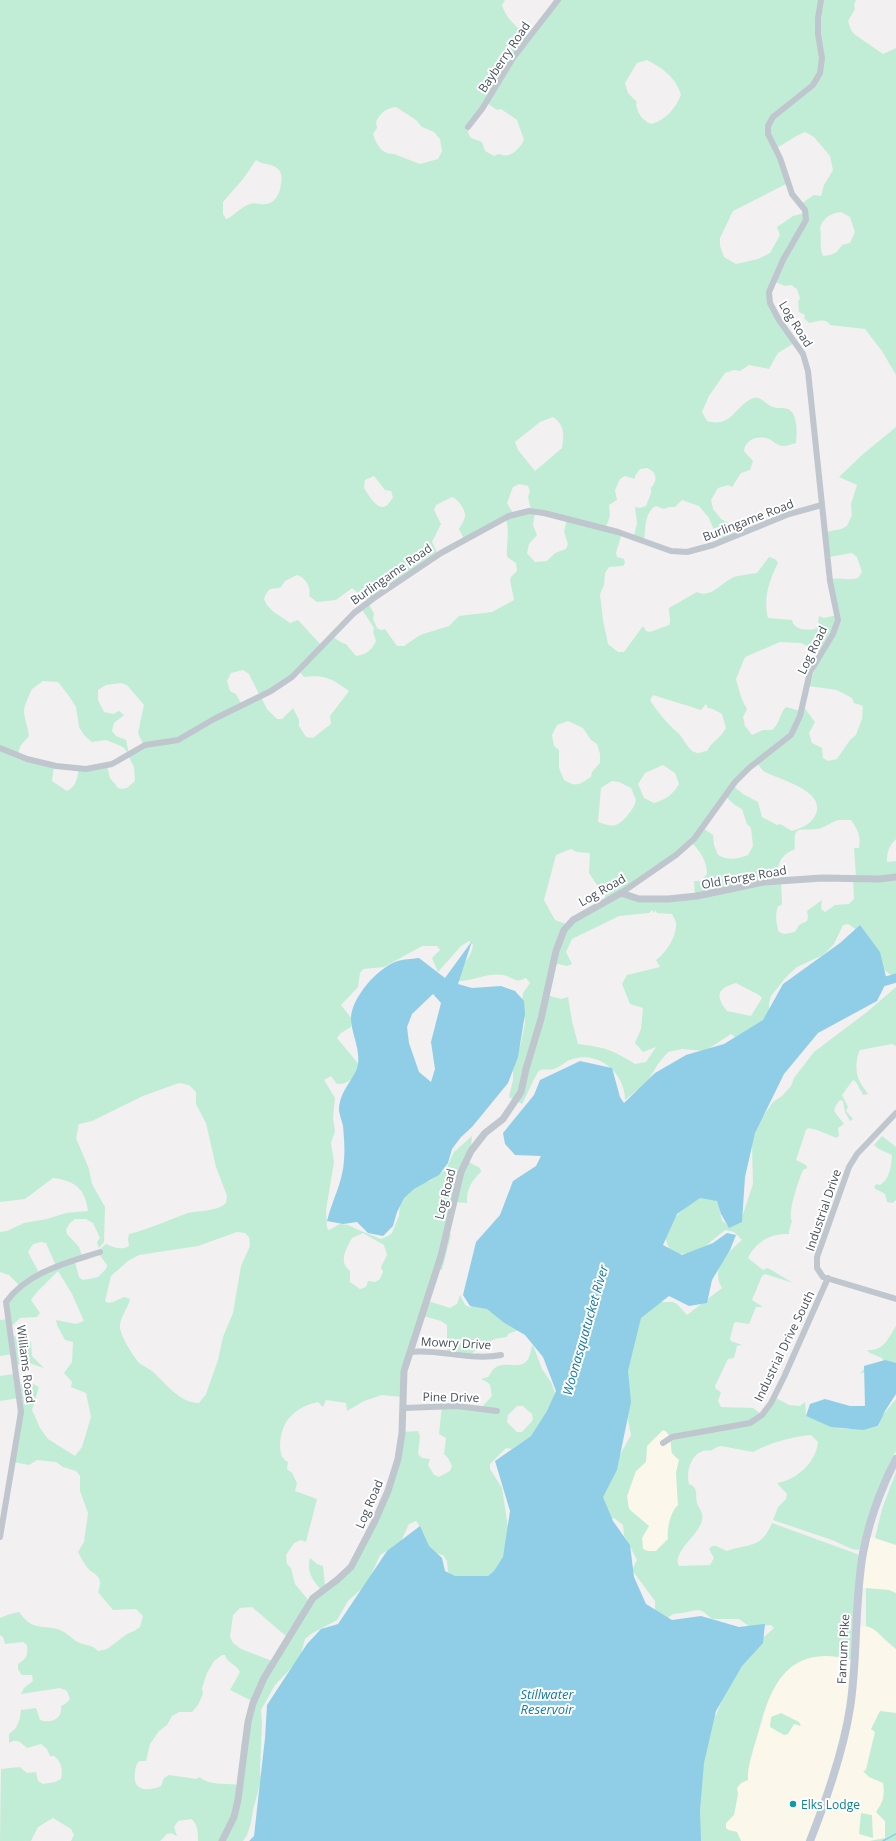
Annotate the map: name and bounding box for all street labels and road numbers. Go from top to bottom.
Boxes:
street label: Bayberry Road [474,18,534,96]
street label: Log Road [775,298,817,350]
street label: Burlingame Road [700,495,796,545]
street label: Burlingame Road [347,539,435,609]
street label: Log Road [793,623,831,677]
street label: Old Forge Road [700,861,788,893]
street label: Log Road [575,870,629,910]
street label: Log Road [430,1167,460,1221]
street label: Industrial Drive [801,1167,845,1253]
street label: Industrial Drive South [750,1288,818,1404]
street label: Williams Road [13,1324,39,1404]
street label: Mowry Drive [420,1333,492,1353]
street label: Pine Drive [422,1388,480,1406]
street label: Log Road [351,1477,387,1531]
street label: Farnum Pike [833,1613,853,1684]

